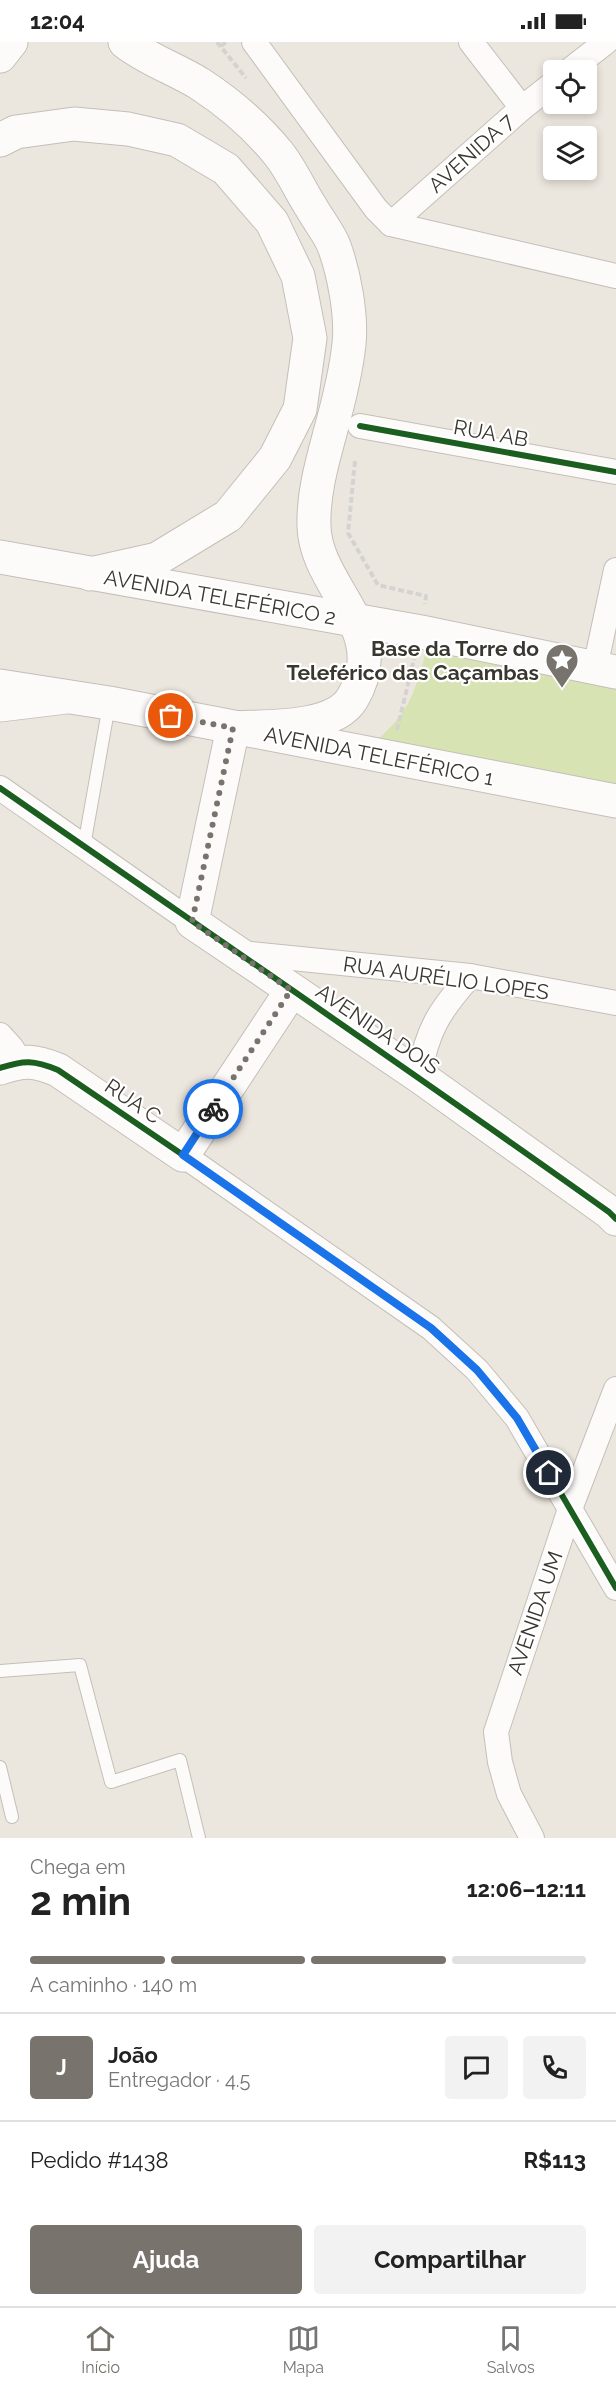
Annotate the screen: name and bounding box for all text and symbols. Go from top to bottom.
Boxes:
text: 12:04 [30,8,85,34]
map controls [543,60,597,180]
button: locate [543,60,597,114]
street label: AVENIDA 7 [423,108,519,198]
button: layers [543,126,597,180]
street label: RUA AB [452,414,530,452]
street label: AVENIDA TELEFÉRICO 2 [102,564,338,630]
place label: Base da Torre do Teleférico das Caçambas [286,636,539,685]
place icon: Base da Torre do Teleférico das Caçambas [544,642,580,689]
pin [145,690,196,741]
icon: bag [154,699,187,732]
street label: AVENIDA TELEFÉRICO 1 [262,721,496,791]
street label: RUA AURÉLIO LOPES [341,951,551,1005]
street label: AVENIDA DOIS [312,978,445,1080]
street label: RUA C [100,1073,166,1129]
courier [183,1079,243,1139]
icon: bike [197,1093,230,1126]
pin [523,1447,574,1498]
icon: home [532,1456,565,1489]
street label: AVENIDA UM [502,1548,568,1678]
text: Chega em [30,1855,126,1879]
text: 12:06–12:11 [467,1876,586,1902]
text: 2 min [30,1878,131,1924]
text: A caminho · 140 m [30,1973,197,1997]
button: chat [445,2036,508,2099]
button: phone [523,2036,586,2099]
text: João [108,2042,158,2068]
text: J [56,2054,67,2080]
text: Entregador · 4.5 [108,2068,251,2092]
text: Pedido #1438 [30,2147,168,2173]
text: R$113 [523,2147,586,2173]
button: Ajuda [30,2225,302,2294]
button: Compartilhar [314,2225,586,2294]
tab: Início [81,2322,120,2377]
tab: Mapa [283,2322,324,2377]
tab: Salvos [487,2322,535,2377]

